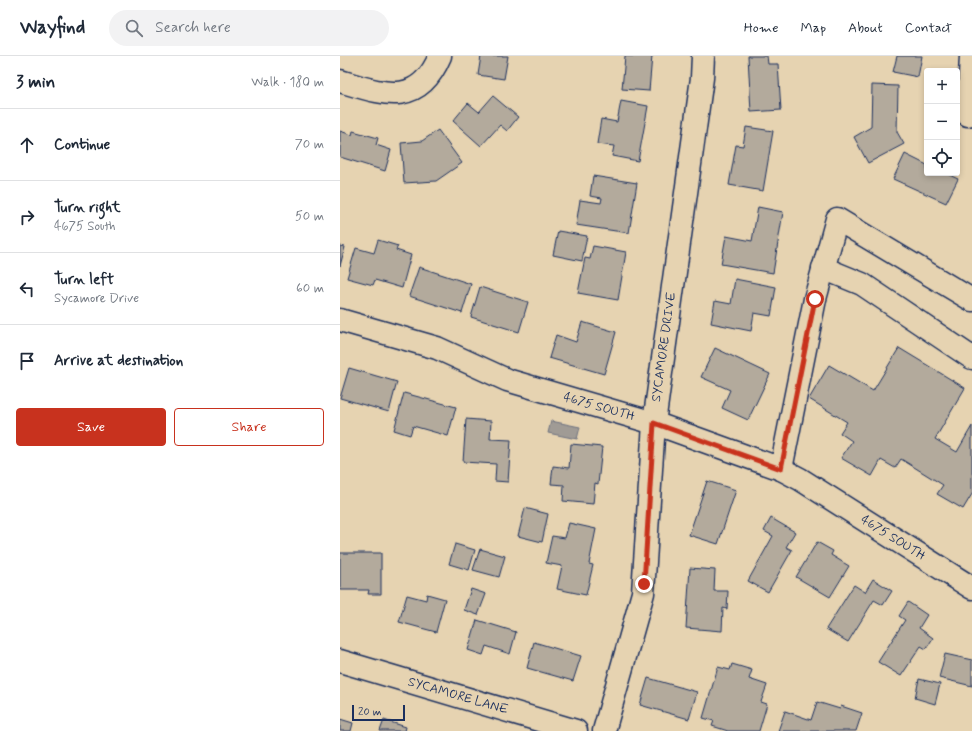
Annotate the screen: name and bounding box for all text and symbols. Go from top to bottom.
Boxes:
search box [109,10,389,46]
text: Wayfind [20,15,85,40]
icon: search [123,17,145,39]
text: Search here [155,18,231,38]
text: Home [744,19,778,37]
text: Map [800,19,826,37]
text: About [848,19,883,37]
text: Contact [905,19,952,37]
map controls [924,68,960,176]
button: + [924,68,960,104]
text: 3 min [16,71,55,93]
text: Walk · 180 m [251,74,324,91]
button: − [924,104,960,140]
icon: ahead [16,134,38,156]
text: Continue [54,135,110,155]
text: 70 m [295,136,324,153]
button: locate [924,140,960,176]
text: Turn right [54,198,121,218]
icon: right [16,206,38,228]
text: 50 m [295,208,324,225]
text: 4675 South [54,218,116,235]
text: Turn left [54,270,114,290]
icon: left [16,278,38,300]
text: 60 m [296,280,324,297]
text: Sycamore Drive [54,290,139,307]
route start [806,290,824,308]
street label: SYCAMORE DRIVE [648,291,680,403]
icon: arrive [16,350,38,372]
text: Arrive at destination [54,351,183,371]
street label: 4675 SOUTH [561,389,637,425]
button: Save [16,408,166,446]
button: Share [174,408,324,446]
street label: 4675 SOUTH [857,511,929,565]
route end [635,575,653,593]
street label: SYCAMORE LANE [406,674,510,718]
scale bar [352,703,405,722]
text: 20 m [358,705,381,719]

